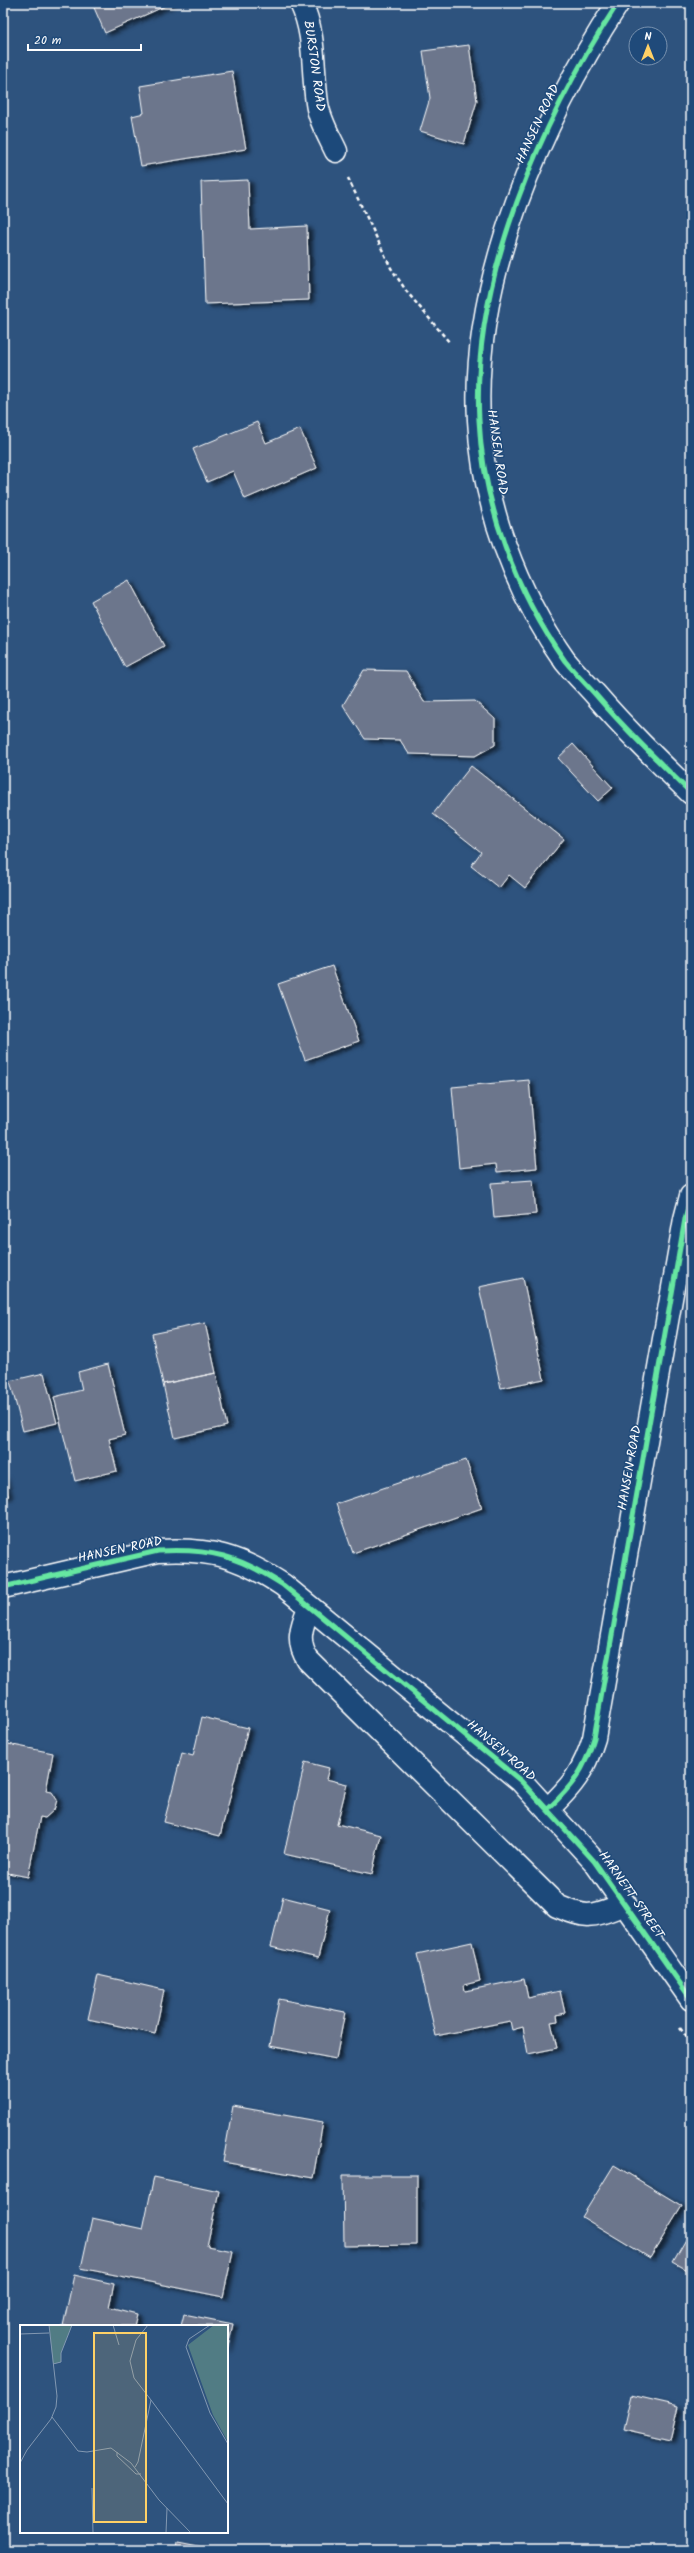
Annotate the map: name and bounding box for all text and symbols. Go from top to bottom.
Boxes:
street label: BURSTON ROAD [297,19,331,113]
scale bar [28,26,141,52]
north arrow [628,26,668,66]
text: N [645,28,652,46]
text: 20 m [34,31,62,50]
street label: HANSEN ROAD [510,81,566,167]
street label: HANSEN ROAD [481,408,513,496]
street label: HANSEN ROAD [612,1424,648,1512]
street label: HANSEN ROAD [76,1531,164,1569]
street label: HANSEN ROAD [462,1715,540,1787]
street label: HARNETT STREET [593,1847,670,1944]
inset map [20,2325,228,2533]

